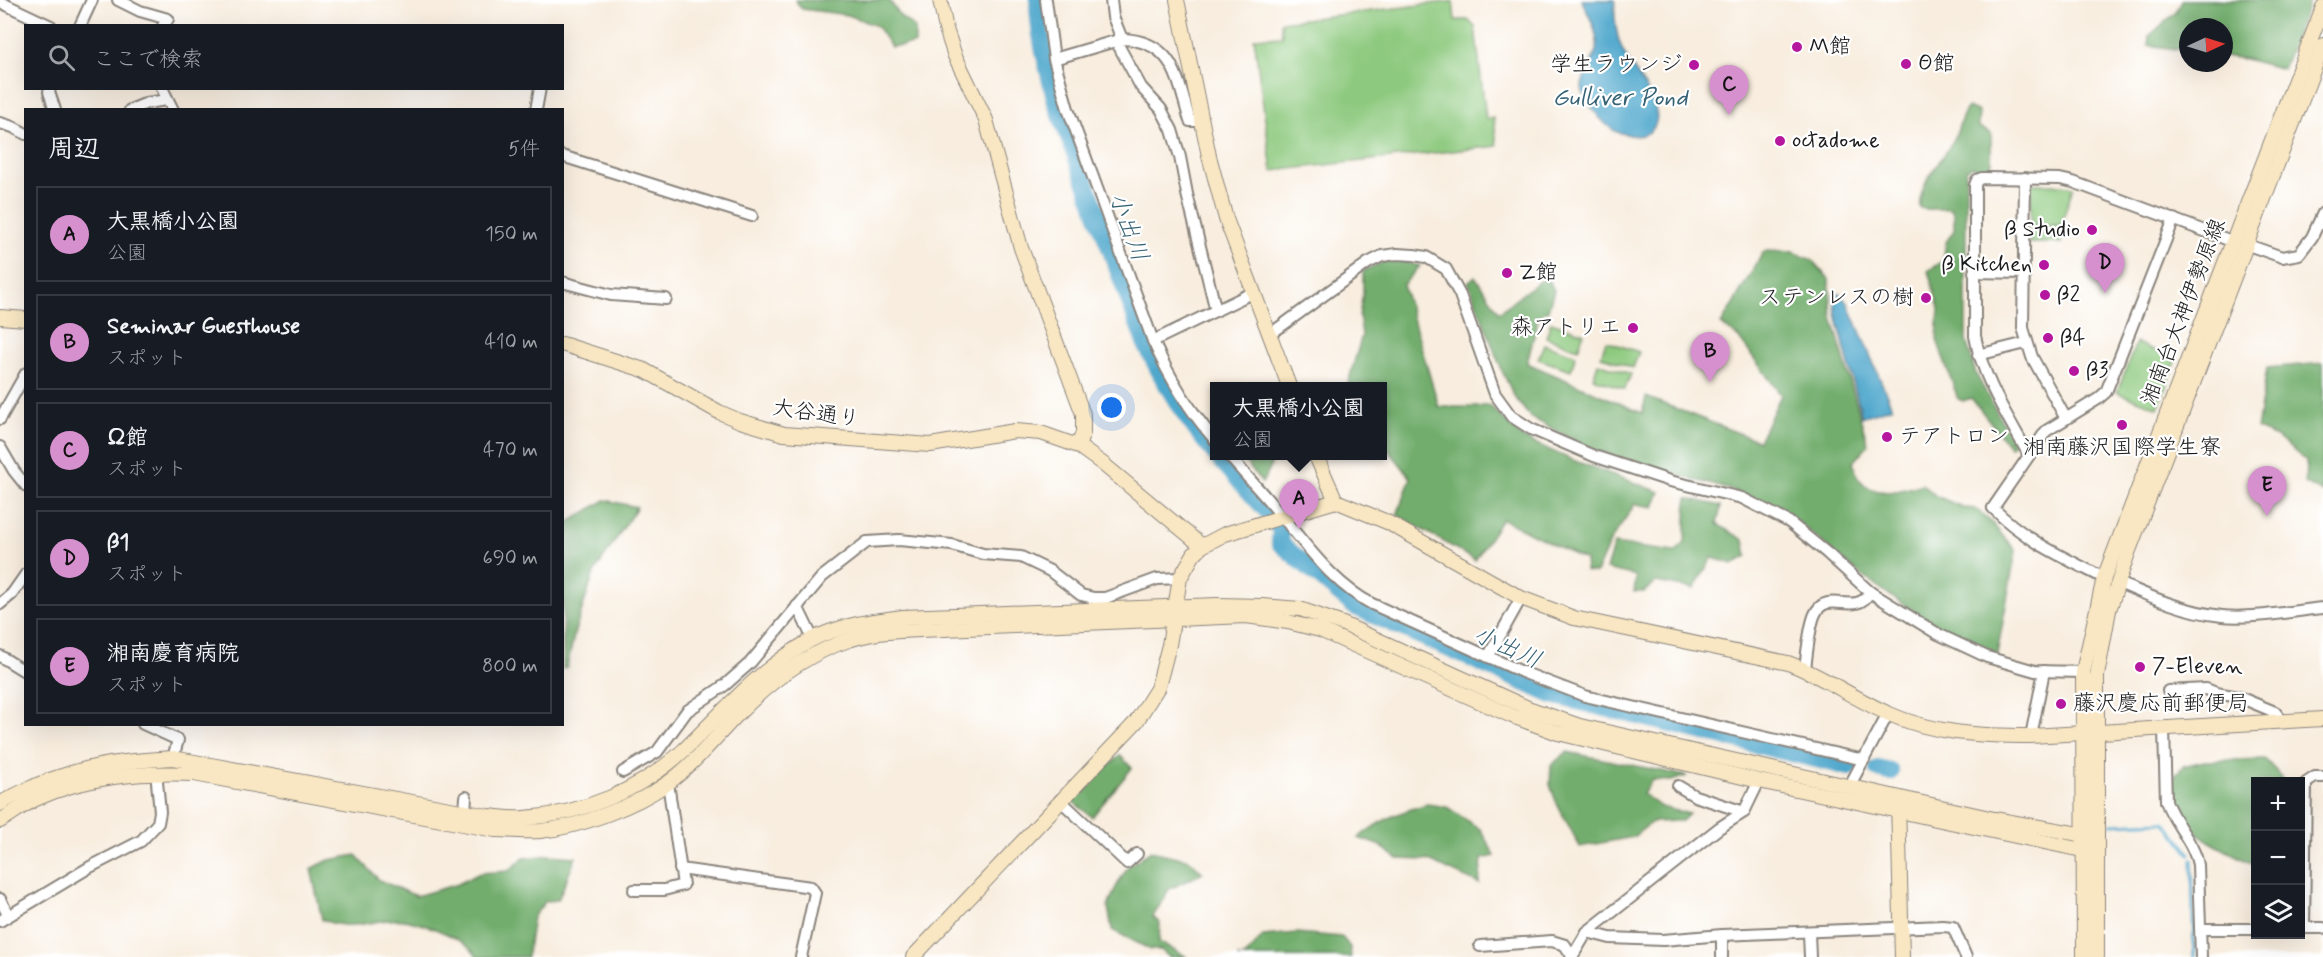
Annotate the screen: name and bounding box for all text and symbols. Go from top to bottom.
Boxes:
north arrow [2179,18,2233,72]
search box [24,24,564,90]
place label: Μ館 [1809,33,1851,61]
marker: Μ館 [1790,40,1804,54]
icon: search [45,41,78,74]
text: ここで検索 [93,46,203,74]
place label: Θ館 [1918,50,1955,78]
place label: 学生ラウンジ [1550,51,1682,79]
marker: Θ館 [1899,57,1913,71]
marker: 学生ラウンジ [1687,58,1701,72]
pin: C [1710,66,1748,115]
water label: Gulliver Pond [1552,83,1689,114]
place label: octadome [1792,127,1880,155]
text: 周辺 [48,133,100,167]
marker: octadome [1773,134,1787,148]
text: 5件 [508,136,540,163]
water label: 小出川 [1101,188,1155,266]
text: 大黒橋小公園 [107,208,239,236]
street label: 湘南台大神伊勢原線 [2135,215,2233,409]
place label: β Studio [2004,216,2080,244]
text: A [63,221,76,248]
text: 150 m [485,221,538,248]
marker: β Studio [2085,223,2099,237]
text: 公園 [107,240,147,267]
pin: D [2086,244,2124,293]
place label: β Kitchen [1941,251,2032,279]
marker: β Kitchen [2037,258,2051,272]
place label: Ζ館 [1519,259,1558,287]
marker: Ζ館 [1500,266,1514,280]
place label: β2 [2057,281,2080,309]
place label: ステンレスの樹 [1759,284,1914,312]
marker: β2 [2038,288,2052,302]
marker: ステンレスの樹 [1919,291,1933,305]
text: Seminar Guesthouse [107,313,300,341]
place label: 森アトリエ [1511,314,1621,342]
marker: 森アトリエ [1626,321,1640,335]
place label: β4 [2060,324,2085,352]
text: B [63,329,76,356]
text: 410 m [484,329,538,356]
marker: β4 [2041,331,2055,345]
pin: B [1690,332,1730,382]
text: スポット [107,345,187,372]
place label: β3 [2086,357,2108,385]
marker: β3 [2067,364,2081,378]
popup [1210,382,1387,460]
your location [1097,393,1126,422]
street label: 大谷通り [770,394,862,434]
text: 大黒橋小公園 [1232,395,1365,423]
marker: 湘南藤沢国際学生寮 [2115,418,2129,432]
place label: テアトロン [1899,423,2009,451]
text: Ω館 [107,424,147,452]
text: 公園 [1232,427,1272,454]
marker: テアトロン [1880,430,1894,444]
place label: 湘南藤沢国際学生寮 [2023,434,2221,462]
text: C [62,437,77,464]
text: 470 m [483,437,538,464]
text: スポット [107,456,187,483]
pin: E [2248,466,2286,516]
pin: A [1280,480,1318,529]
text: β1 [107,529,129,557]
text: D [63,545,76,572]
text: 690 m [483,545,538,572]
text: スポット [107,561,187,588]
water label: 小出川 [1468,619,1546,677]
text: 湘南慶育病院 [107,640,239,668]
text: E [64,653,75,680]
text: 800 m [482,653,538,680]
place label: 7-Eleven [2152,653,2242,681]
marker: 7-Eleven [2133,660,2147,674]
text: スポット [107,672,187,699]
place label: 藤沢慶応前郵便局 [2073,690,2249,718]
marker: 藤沢慶応前郵便局 [2054,697,2068,711]
map controls [2251,777,2305,939]
button: + [2251,777,2305,831]
button: − [2251,831,2305,885]
button: layers [2251,885,2305,939]

